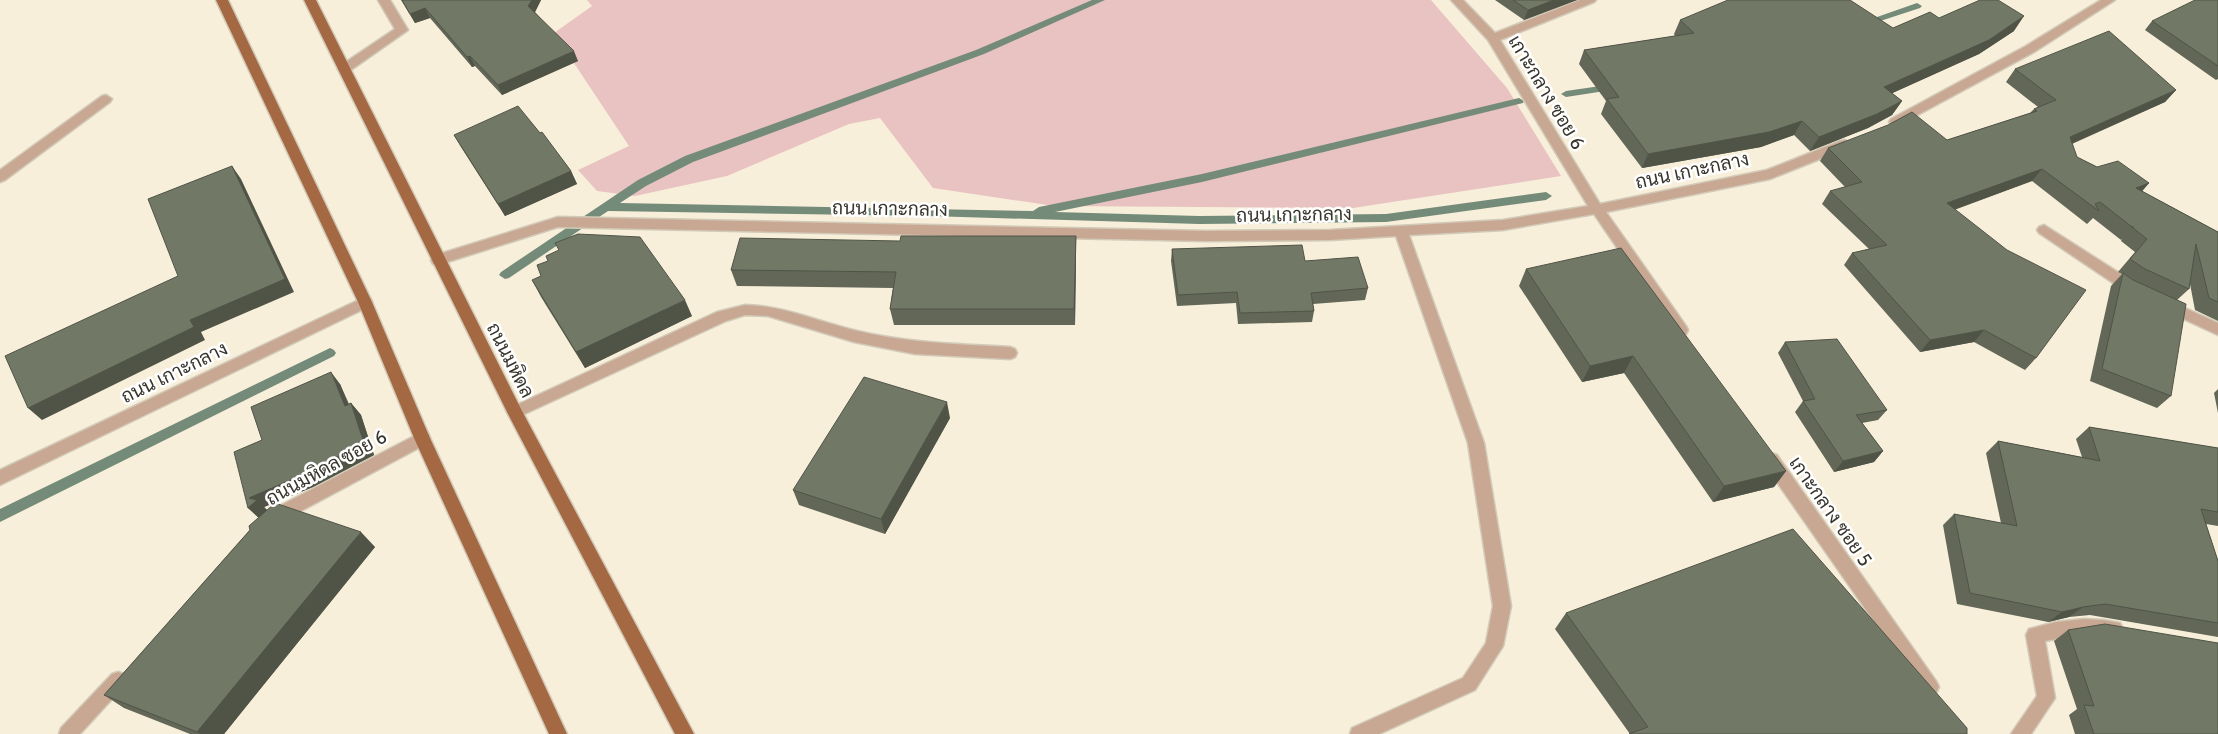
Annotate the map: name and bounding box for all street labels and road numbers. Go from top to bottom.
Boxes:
street label: เกาะกลาง ซอย 6 [1503,31,1590,154]
street label: ถนน เกาะกลาง [1633,147,1751,194]
street label: ถนน เกาะกลาง [832,196,948,221]
street label: ถนน เกาะกลาง [1236,202,1352,227]
street label: ถนนมหิดล [482,319,539,402]
street label: ถนน เกาะกลาง [117,337,231,408]
street label: ถนนมหิดล ซอย 6 [262,425,391,510]
street label: เกาะกลาง ซอย 5 [1784,452,1877,571]

